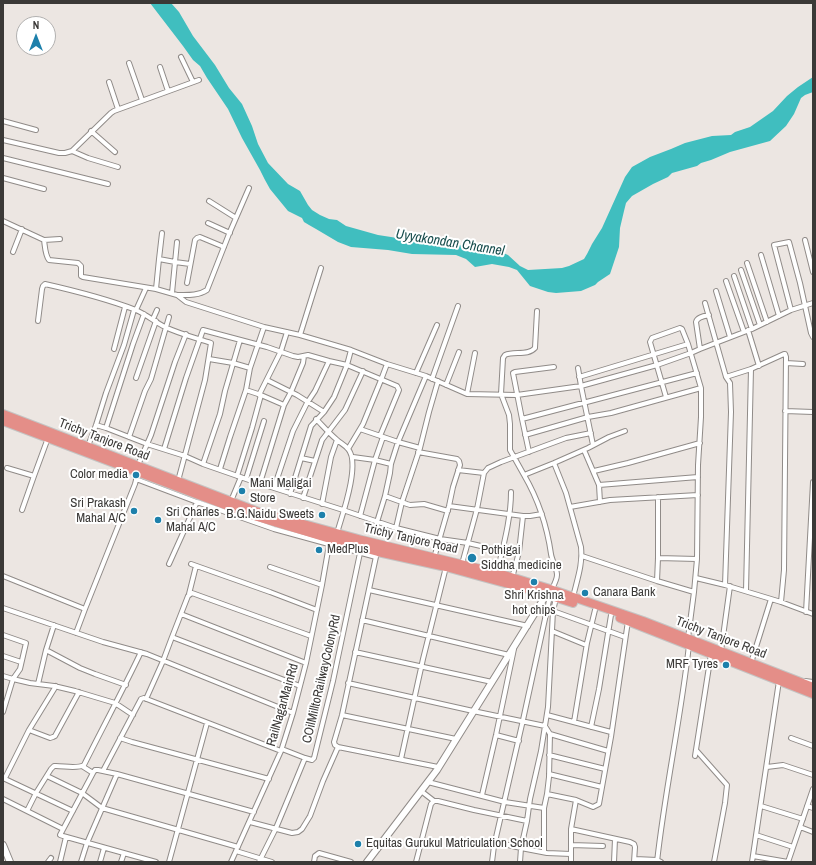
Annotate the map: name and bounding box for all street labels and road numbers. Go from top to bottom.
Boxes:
street label: Trichy Tanjore Road [56,416,152,464]
street label: Trichy Tanjore Road [363,521,459,557]
street label: COilMilltoRailwayColonyRd [300,613,344,745]
street label: Trichy Tanjore Road [673,614,769,662]
street label: RailNagarMainRd [264,662,302,748]

